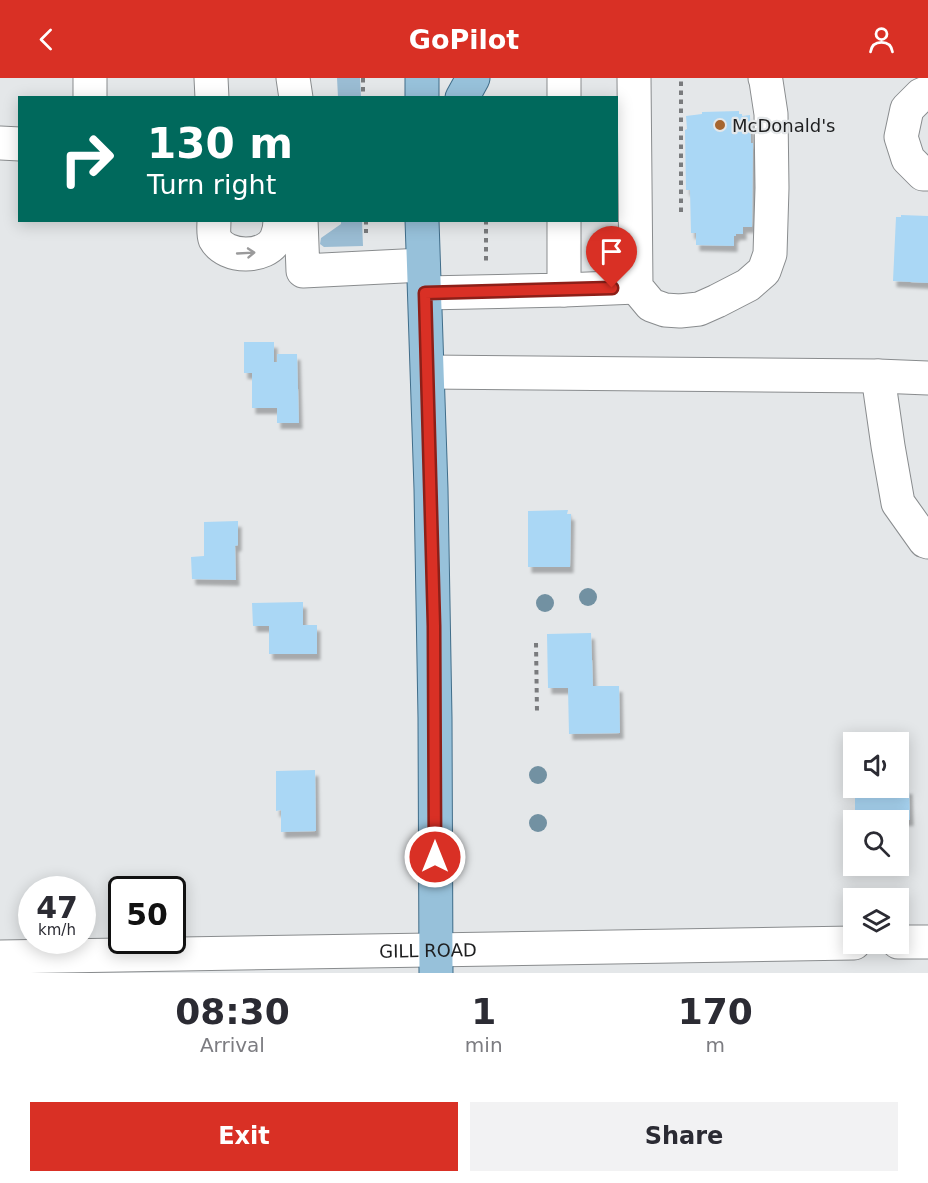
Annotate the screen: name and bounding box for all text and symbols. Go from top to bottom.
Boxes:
icon: back [30,23,63,56]
icon: person [865,23,898,56]
text: GoPilot [409,24,519,55]
place label: McDonald's [732,115,836,136]
marker: McDonald's [713,118,727,132]
text: 130 m [147,119,293,168]
icon: right [48,120,126,198]
text: Turn right [147,169,276,200]
pin [586,226,637,288]
icon: arrive [595,235,628,268]
one-way arrow [235,248,255,259]
map controls [843,732,909,954]
button: sound [843,732,909,798]
button: search [843,810,909,876]
position arrow [403,825,467,889]
speed limit sign: 50 [108,876,186,954]
button: layers [843,888,909,954]
text: 47 [36,890,78,925]
text: km/h [38,921,76,939]
street label: GILL ROAD [379,939,477,961]
text: 08:30 [175,991,290,1032]
text: 1 [471,991,496,1032]
text: 170 [678,991,753,1032]
text: Arrival [200,1033,265,1057]
text: min [465,1033,503,1057]
text: m [706,1033,725,1057]
button: Exit [30,1102,458,1171]
button: Share [470,1102,898,1171]

